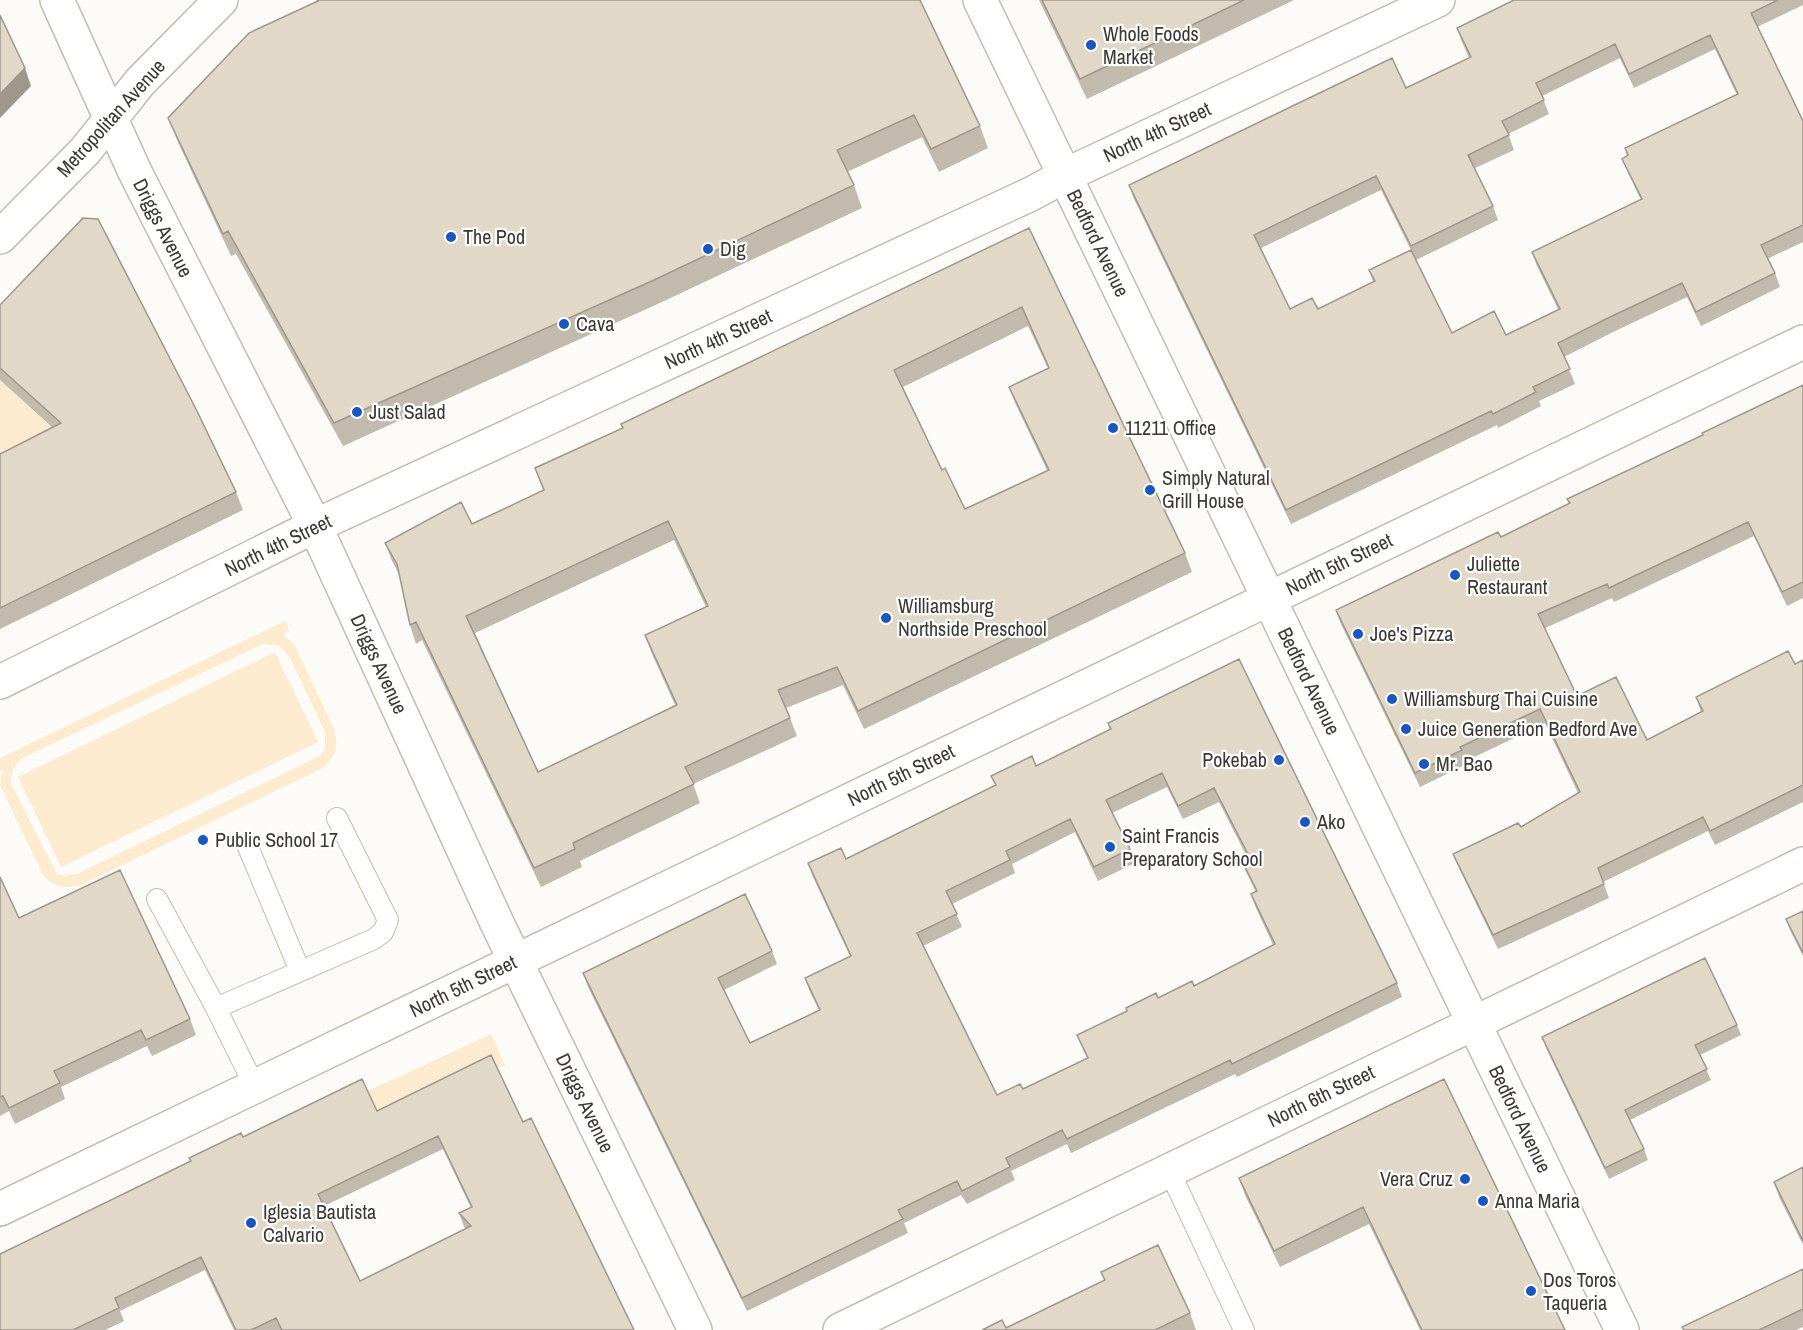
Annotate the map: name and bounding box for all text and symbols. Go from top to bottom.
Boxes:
place label: Whole Foods Market [1103,20,1199,70]
marker: Whole Foods Market [1084,38,1098,52]
street label: Metropolitan Avenue [50,53,171,182]
street label: North 4th Street [1099,95,1215,168]
street label: Driggs Avenue [127,174,200,282]
street label: Bedford Avenue [1061,185,1136,301]
place label: The Pod [463,223,525,250]
marker: The Pod [444,230,458,244]
place label: Dig [720,235,746,262]
marker: Dig [701,242,715,256]
street label: North 4th Street [660,302,776,375]
place label: Cava [576,310,614,337]
marker: Cava [557,317,571,331]
place label: Just Salad [369,398,446,425]
marker: Just Salad [350,405,364,419]
place label: 11211 Office [1125,414,1216,441]
marker: 11211 Office [1106,421,1120,435]
place label: Simply Natural Grill House [1162,464,1270,514]
marker: Simply Natural Grill House [1143,483,1157,497]
street label: North 4th Street [220,507,336,582]
street label: North 5th Street [1281,526,1397,601]
place label: Juliette Restaurant [1467,550,1548,600]
marker: Juliette Restaurant [1448,568,1462,582]
place label: Williamsburg Northside Preschool [898,592,1047,642]
street label: Driggs Avenue [345,609,414,718]
marker: Williamsburg Northside Preschool [879,611,893,625]
place label: Joe's Pizza [1370,620,1453,647]
street label: Bedford Avenue [1272,623,1347,739]
marker: Joe's Pizza [1351,627,1365,641]
place label: Williamsburg Thai Cuisine [1404,685,1598,712]
marker: Williamsburg Thai Cuisine [1385,692,1399,706]
place label: Juice Generation Bedford Ave [1418,715,1637,742]
marker: Juice Generation Bedford Ave [1399,722,1413,736]
street label: North 5th Street [843,737,959,812]
place label: Pokebab [1202,746,1267,773]
place label: Mr. Bao [1436,750,1493,777]
marker: Pokebab [1272,753,1286,767]
marker: Mr. Bao [1417,757,1431,771]
place label: Ako [1316,808,1345,835]
marker: Ako [1298,815,1312,829]
place label: Saint Francis Preparatory School [1122,822,1262,872]
place label: Public School 17 [215,826,338,853]
marker: Public School 17 [196,833,210,847]
marker: Saint Francis Preparatory School [1103,840,1117,854]
street label: North 5th Street [405,948,521,1023]
street label: Driggs Avenue [550,1049,621,1157]
street label: North 6th Street [1263,1058,1379,1133]
street label: Bedford Avenue [1483,1061,1558,1177]
place label: Vera Cruz [1380,1165,1453,1192]
marker: Vera Cruz [1458,1172,1472,1186]
place label: Anna Maria [1494,1187,1580,1214]
marker: Anna Maria [1476,1194,1490,1208]
place label: Iglesia Bautista Calvario [263,1198,376,1248]
marker: Iglesia Bautista Calvario [244,1216,258,1230]
place label: Dos Toros Taqueria [1543,1266,1617,1316]
marker: Dos Toros Taqueria [1524,1284,1538,1298]

